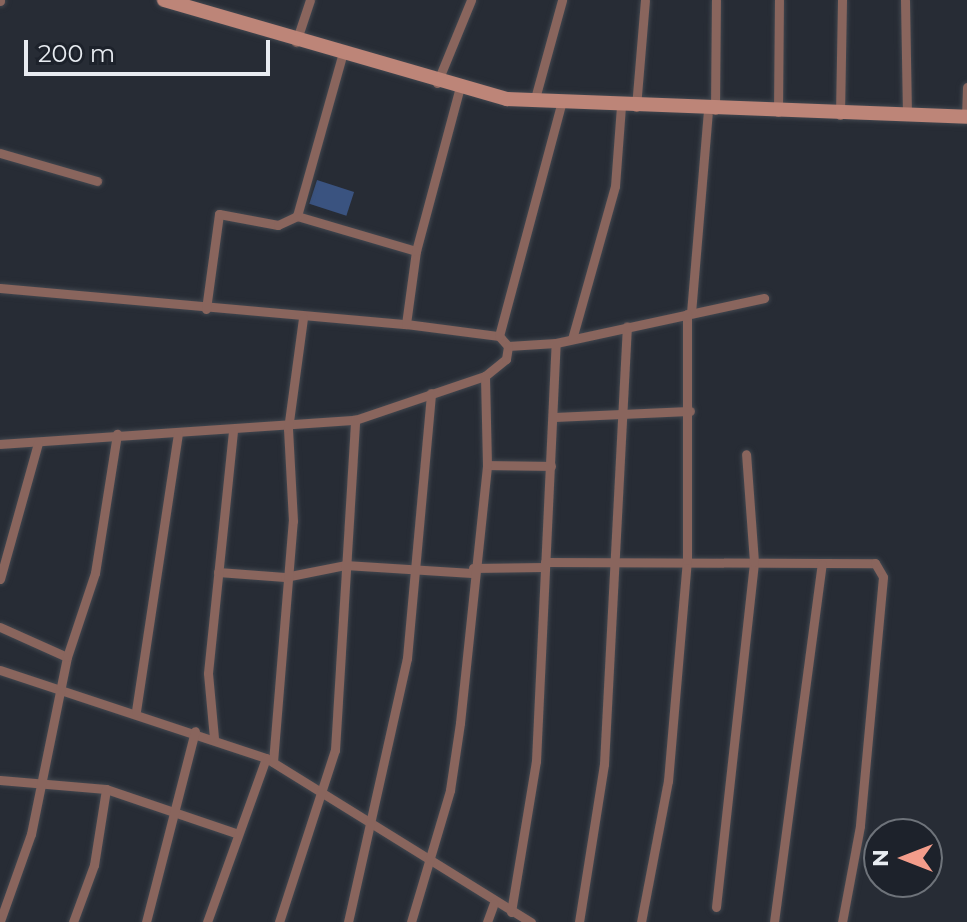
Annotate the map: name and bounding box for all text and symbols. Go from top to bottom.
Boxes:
scale bar [28,24,274,74]
text: 200 m [38,39,115,68]
north arrow [863,818,943,898]
text: N [867,849,894,867]

